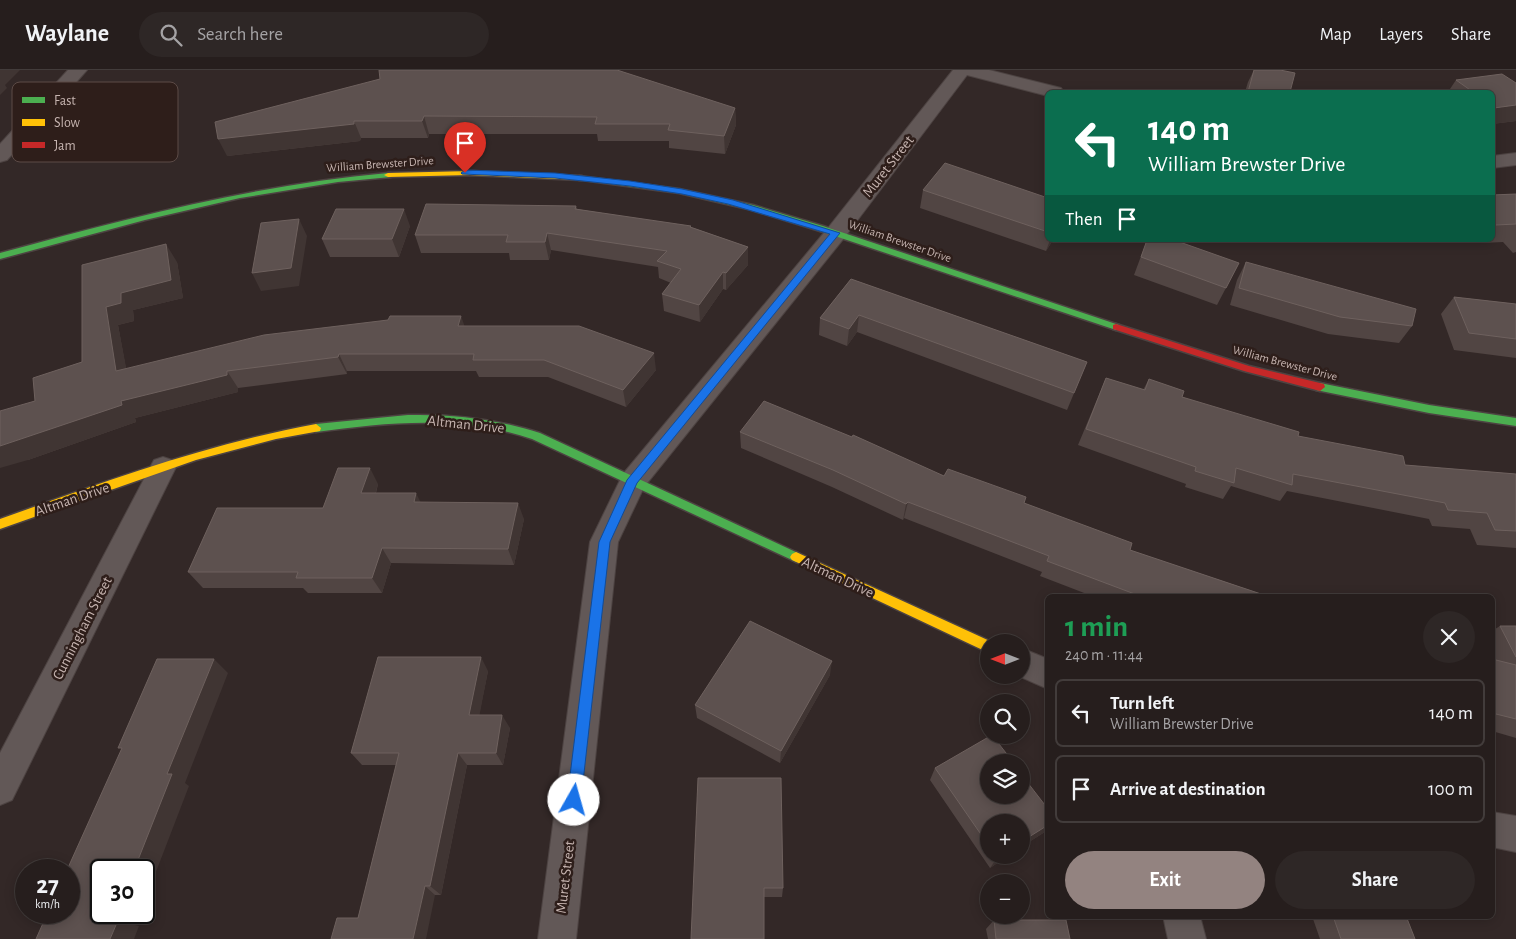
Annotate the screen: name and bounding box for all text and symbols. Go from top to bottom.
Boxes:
search box [139,12,489,57]
icon: search [157,21,185,49]
text: Waylane [25,22,109,46]
text: Search here [197,25,283,44]
text: Map [1320,26,1351,44]
text: Layers [1379,26,1423,44]
text: Share [1451,26,1491,44]
legend [12,82,178,162]
text: Fast [54,94,76,108]
icon: left [1065,110,1130,175]
text: 140 m [1148,112,1230,147]
text: Slow [54,116,81,130]
pin [444,122,486,173]
icon: arrive [451,129,479,157]
street label: Muret Street [860,133,917,200]
text: Jam [54,139,76,153]
text: William Brewster Drive [1148,153,1345,175]
street label: William Brewster Drive [326,154,434,174]
icon: arrive [1113,205,1141,233]
text: Then [1065,210,1103,229]
street label: William Brewster Drive [847,218,953,264]
street label: William Brewster Drive [1231,343,1339,383]
street label: Altman Drive [427,413,505,436]
street label: Altman Drive [33,480,111,519]
street label: Altman Drive [800,554,876,601]
street label: Cunningham Street [50,574,115,682]
button: close [1423,611,1475,663]
text: 1 min [1065,612,1128,642]
north arrow [980,634,1030,684]
map controls [980,634,1030,924]
text: 240 m · 11:44 [1065,647,1143,663]
button: search [980,694,1030,744]
text: Turn left [1110,694,1174,713]
icon: left [1067,699,1095,727]
text: 140 m [1429,704,1473,723]
text: William Brewster Drive [1110,716,1254,732]
button: layers [980,754,1030,804]
position arrow [547,773,599,825]
icon: arrive [1067,775,1095,803]
text: Arrive at destination [1110,780,1266,799]
text: 100 m [1428,780,1473,799]
button: + [980,814,1030,864]
street label: Muret Street [554,840,577,914]
button: Exit [1065,851,1265,909]
button: Share [1275,851,1475,909]
speed limit sign: 30 [90,859,155,924]
text: 27 [36,873,59,898]
button: − [980,874,1030,924]
text: km/h [35,898,60,910]

